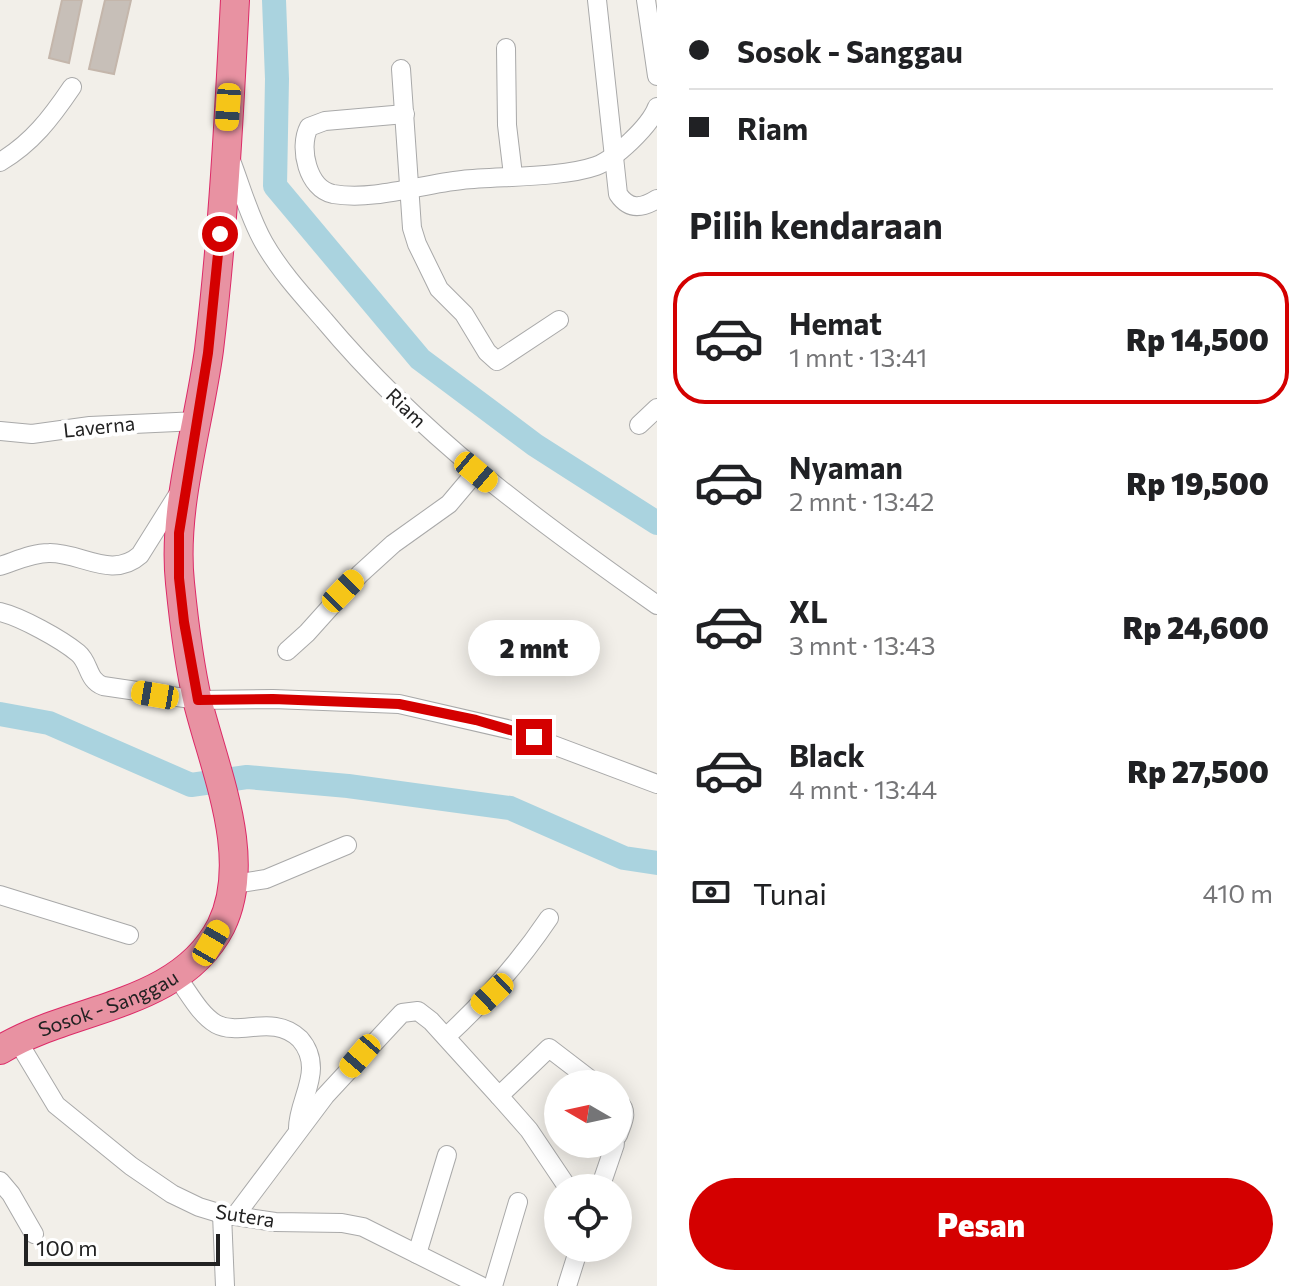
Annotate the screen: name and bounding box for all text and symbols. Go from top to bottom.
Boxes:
text: Sosok - Sanggau [737,32,963,69]
car [214,82,242,132]
text: Riam [737,109,808,146]
text: Pilih kendaraan [689,202,943,246]
route start [202,216,238,252]
icon: car [693,302,765,374]
text: Hemat [789,304,882,341]
text: Rp 14,500 [1126,320,1269,357]
text: 1 mnt · 13:41 [789,341,927,372]
street label: Riam [382,383,432,432]
street label: Laverna [62,410,136,442]
icon: car [693,446,765,518]
car [450,447,502,497]
text: Nyaman [789,448,903,485]
text: Rp 19,500 [1126,464,1269,501]
text: 2 mnt · 13:42 [789,485,934,516]
car [318,565,368,617]
icon: car [693,590,765,662]
text: XL [789,592,828,629]
text: Rp 24,600 [1122,608,1269,645]
callout: 2 mnt [468,621,600,677]
text: 3 mnt · 13:43 [789,629,936,660]
text: 2 mnt [500,632,568,663]
car [129,679,181,711]
route end [516,719,552,755]
icon: car [693,734,765,806]
text: Black [789,736,865,773]
text: Rp 27,500 [1127,752,1269,789]
text: 4 mnt · 13:44 [789,773,937,804]
icon: cash [689,870,733,914]
text: Tunai [753,874,827,911]
text: 410 m [1202,877,1273,908]
car [189,916,233,970]
street label: Sosok - Sanggau [35,964,182,1041]
car [466,969,518,1019]
car [335,1030,385,1082]
north arrow [544,1070,632,1158]
map controls [544,1070,632,1262]
button: locate [544,1174,632,1262]
button: Pesan [689,1178,1273,1270]
street label: Sutera [214,1198,277,1232]
scale bar [24,1230,220,1266]
text: 100 m [36,1234,98,1261]

